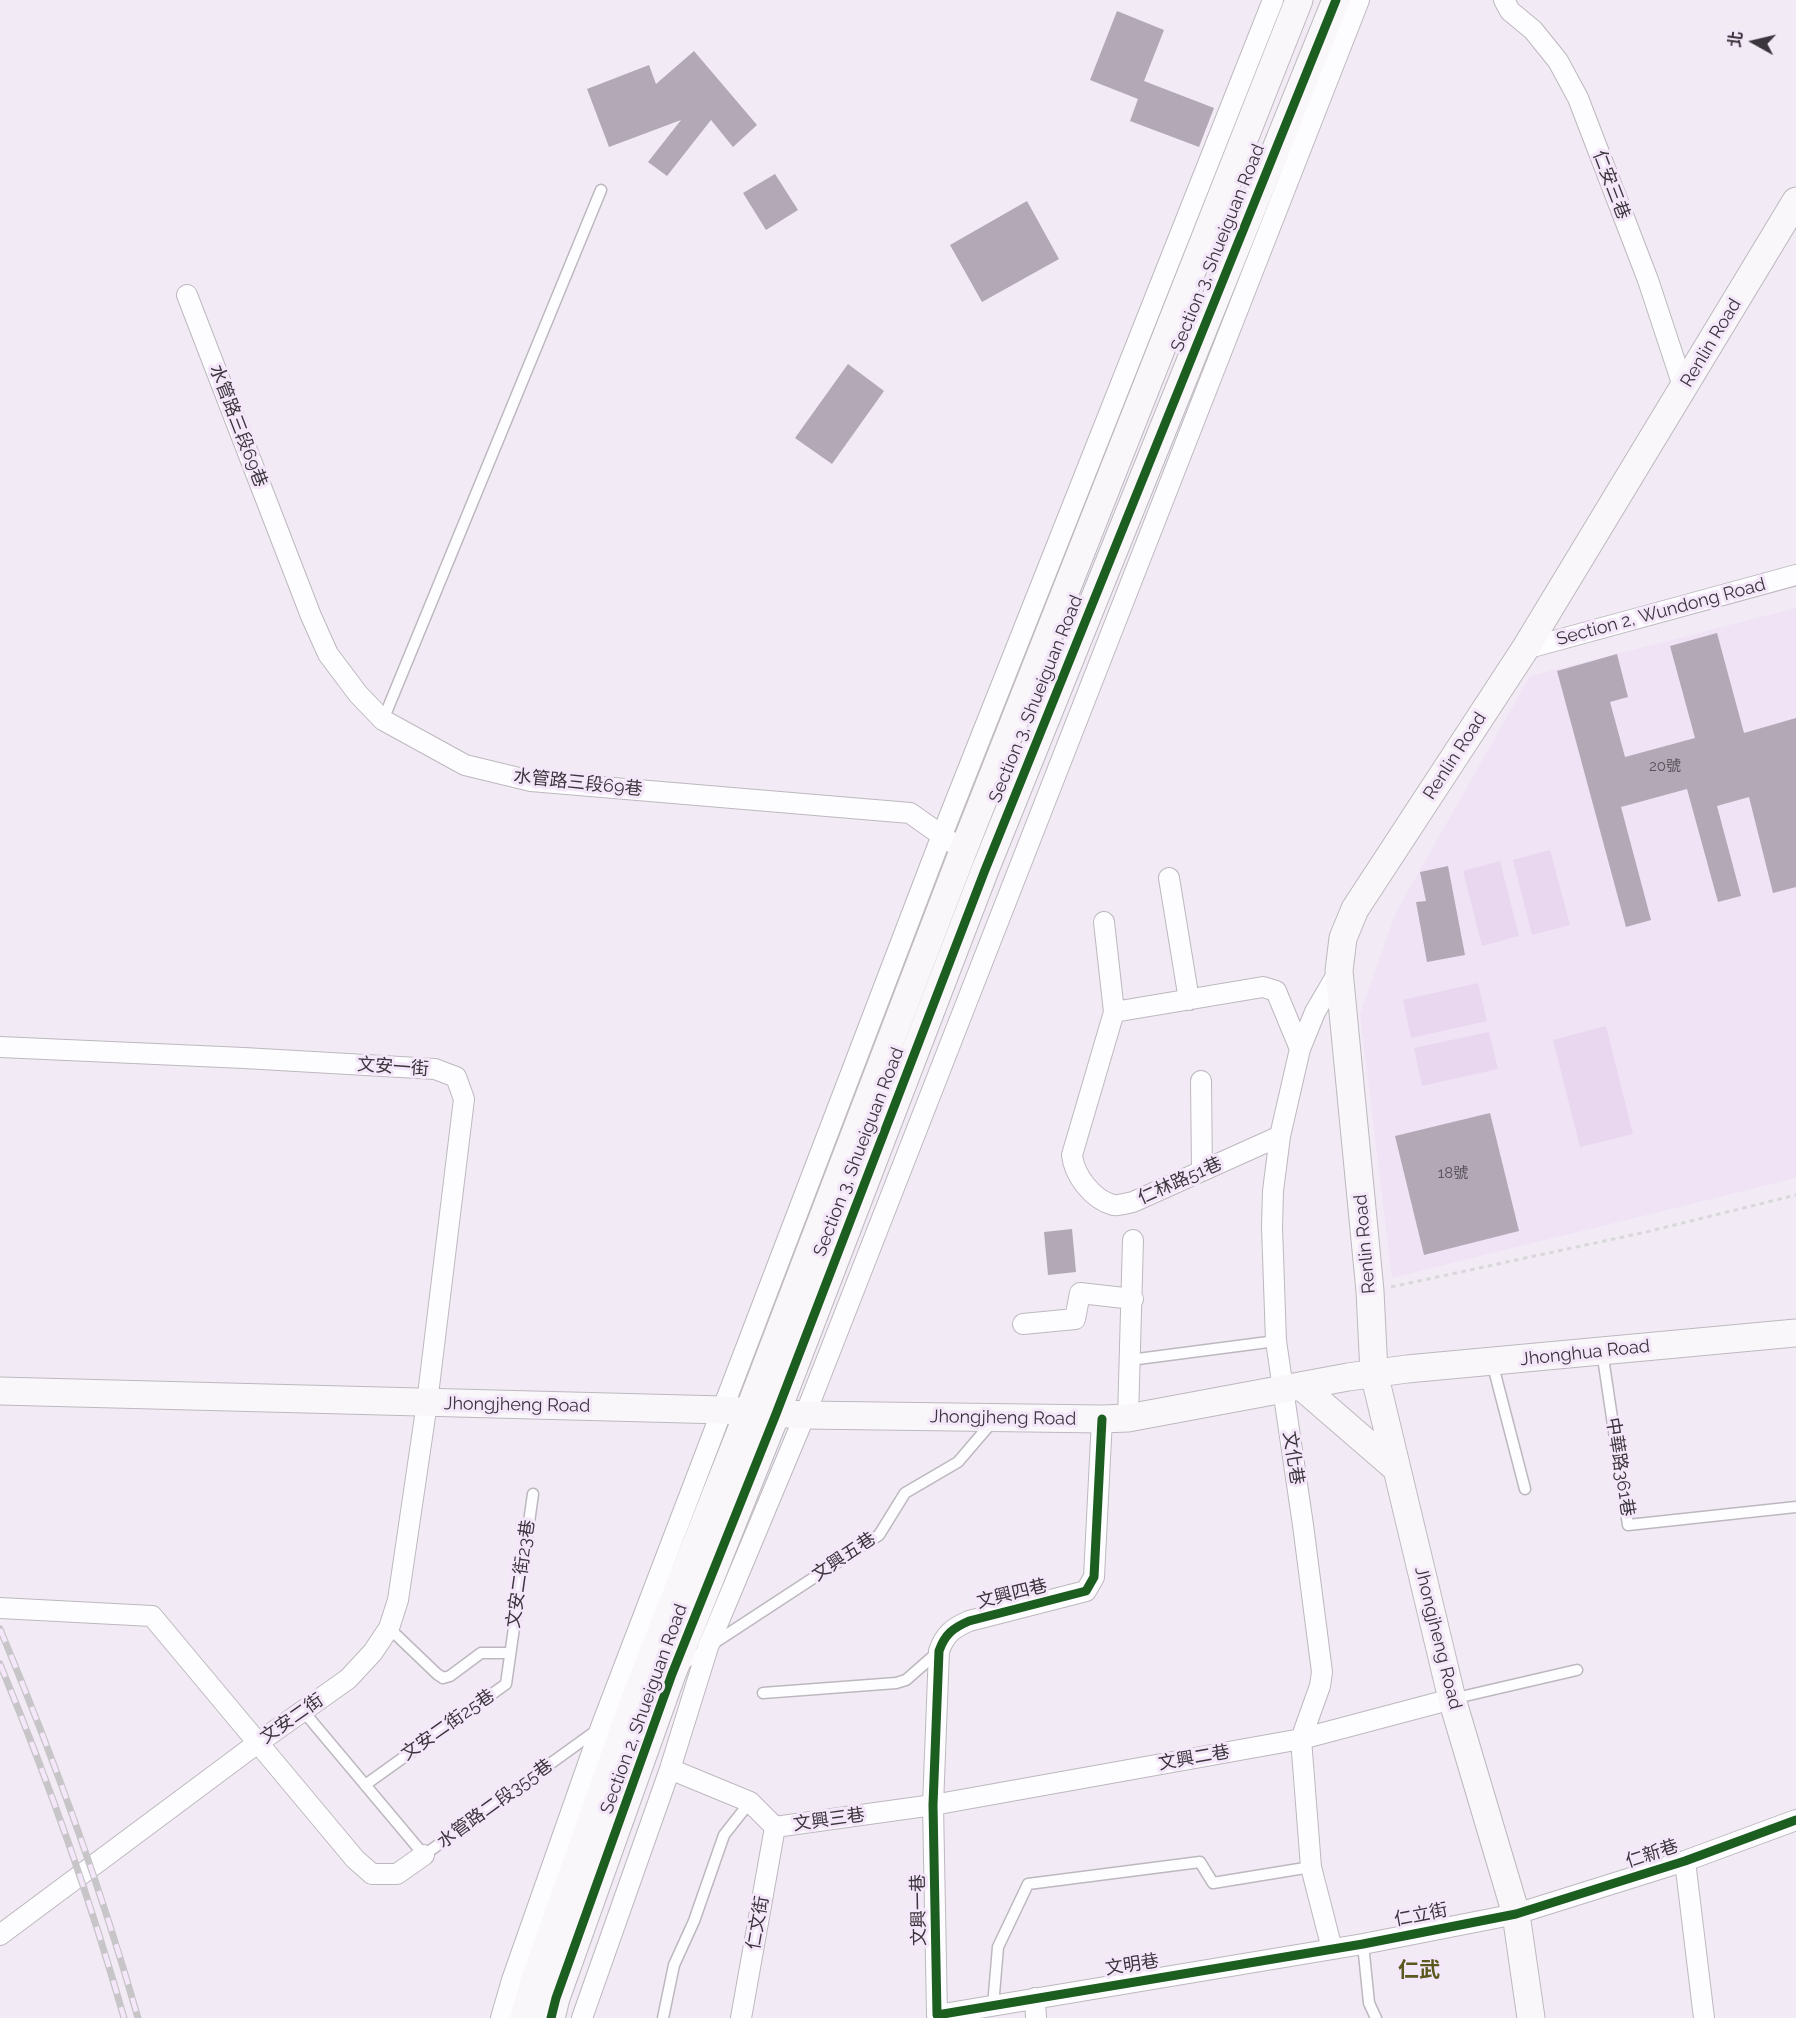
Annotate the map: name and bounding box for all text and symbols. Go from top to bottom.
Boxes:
north arrow [1724,12,1784,72]
text: 北 [1725,30,1746,49]
street label: Section 3, Shueiguan Road [1166,141,1270,355]
street label: 仁安三巷 [1588,148,1634,222]
street label: Renlin Road [1676,295,1746,391]
street label: 水管路三段69巷 [205,362,271,490]
street label: Section 2, Wundong Road [1554,574,1768,650]
street label: Section 3, Shueiguan Road [984,592,1088,806]
street label: Renlin Road [1419,708,1491,804]
house number: 20號 [1649,757,1681,775]
street label: 水管路三段69巷 [513,765,643,801]
street label: Section 3, Shueiguan Road [809,1045,909,1259]
street label: 文安一街 [356,1054,430,1080]
street label: 仁林路51巷 [1135,1153,1225,1209]
house number: 18號 [1438,1164,1468,1182]
street label: Renlin Road [1350,1193,1380,1295]
street label: Jhonghua Road [1519,1335,1651,1371]
street label: Jhongjheng Road [444,1393,590,1417]
street label: Jhongjheng Road [930,1406,1076,1430]
street label: 中華路361巷 [1601,1416,1639,1518]
street label: 文化巷 [1278,1430,1308,1486]
street label: 文安二街23巷 [503,1519,539,1629]
street label: 文興五巷 [808,1528,880,1586]
street label: Jhongjheng Road [1410,1564,1466,1712]
street label: 文興四巷 [974,1575,1050,1613]
street label: Section 2, Shueiguan Road [596,1601,692,1817]
street label: 文安二街25巷 [397,1685,499,1765]
street label: 文安二街 [256,1690,328,1748]
street label: 文興二巷 [1157,1741,1231,1775]
street label: 水管路二段355巷 [433,1755,557,1853]
street label: 文興三巷 [792,1804,866,1836]
street label: 仁新巷 [1623,1835,1681,1873]
street label: 文興一巷 [908,1874,930,1946]
street label: 仁文街 [743,1895,773,1951]
street label: 仁立街 [1392,1899,1450,1931]
street label: 文明巷 [1104,1950,1160,1980]
district label: 仁武 [1398,1958,1440,1984]

